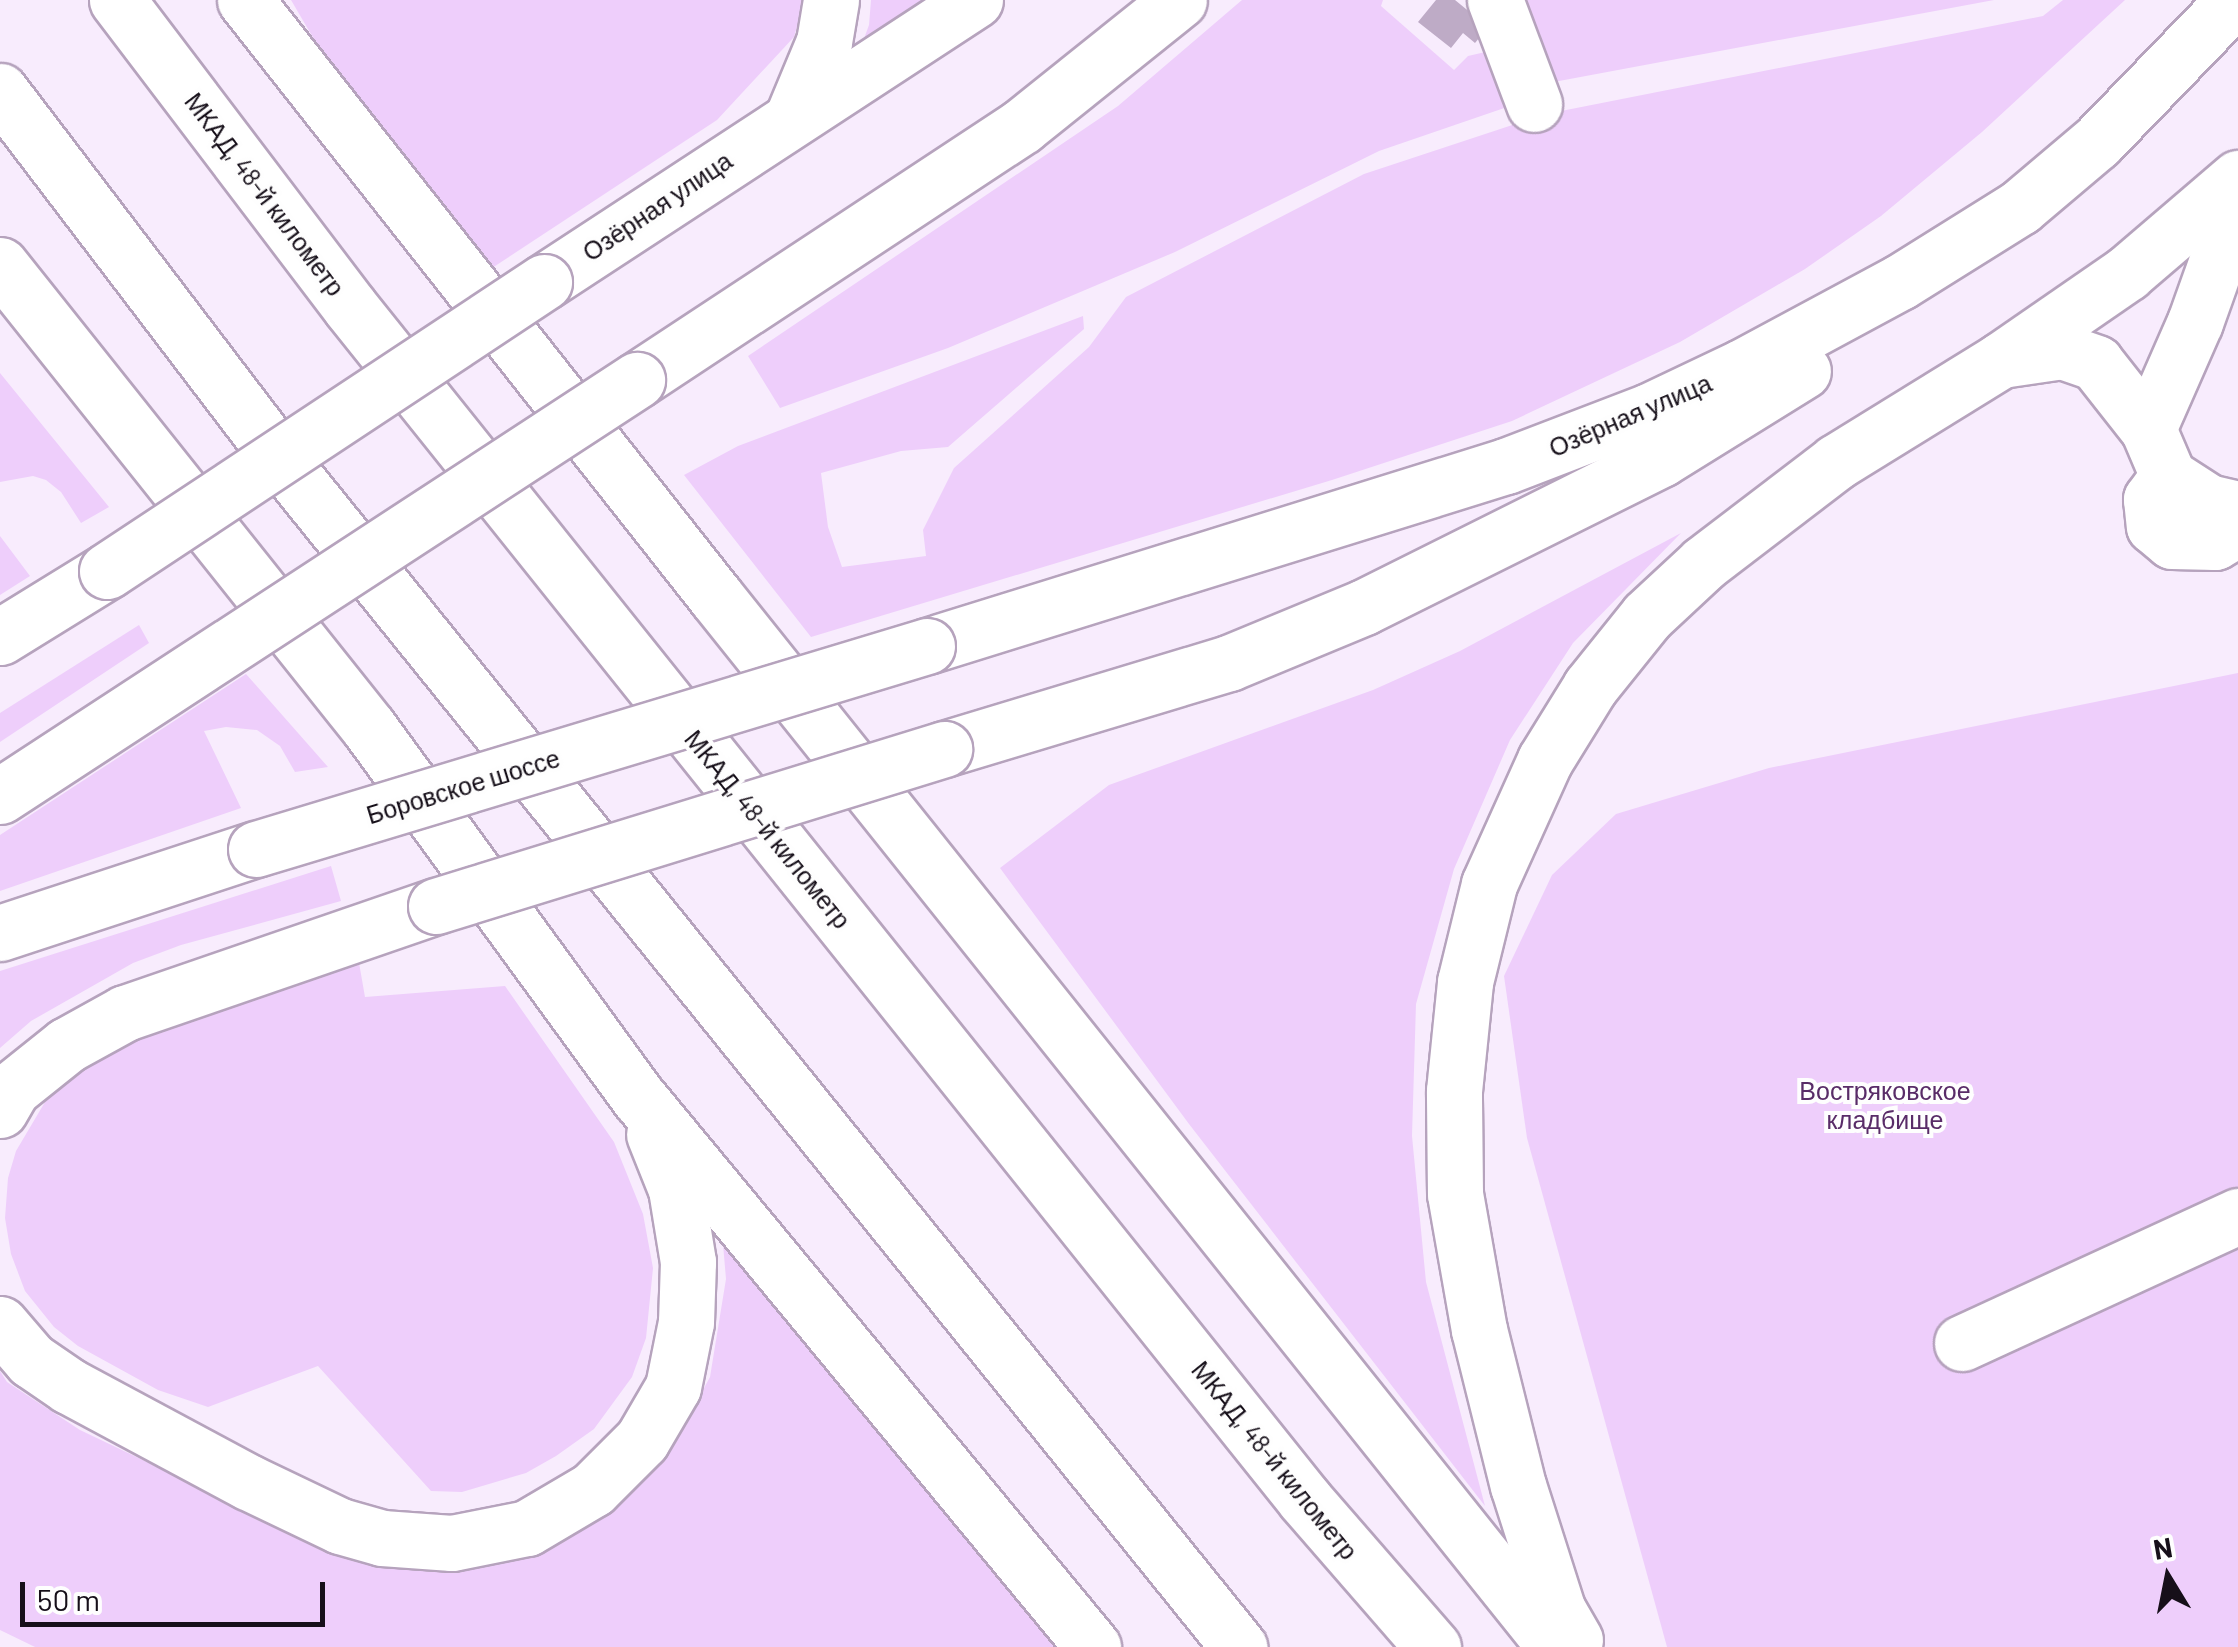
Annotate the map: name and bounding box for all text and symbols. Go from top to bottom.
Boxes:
street label: МКАД, 48-й километр [179,87,351,301]
street label: Озёрная улица [577,145,737,267]
street label: Озёрная улица [1544,367,1716,463]
street label: МКАД, 48-й километр [679,724,857,934]
street label: Боровское шоссе [363,742,563,830]
park label: Востряковское кладбище [1799,1076,1971,1135]
street label: МКАД, 48-й километр [1186,1355,1364,1565]
north arrow [2118,1527,2218,1627]
text: N [2151,1529,2175,1566]
scale bar [25,1562,330,1624]
text: 50 m [37,1581,100,1617]

